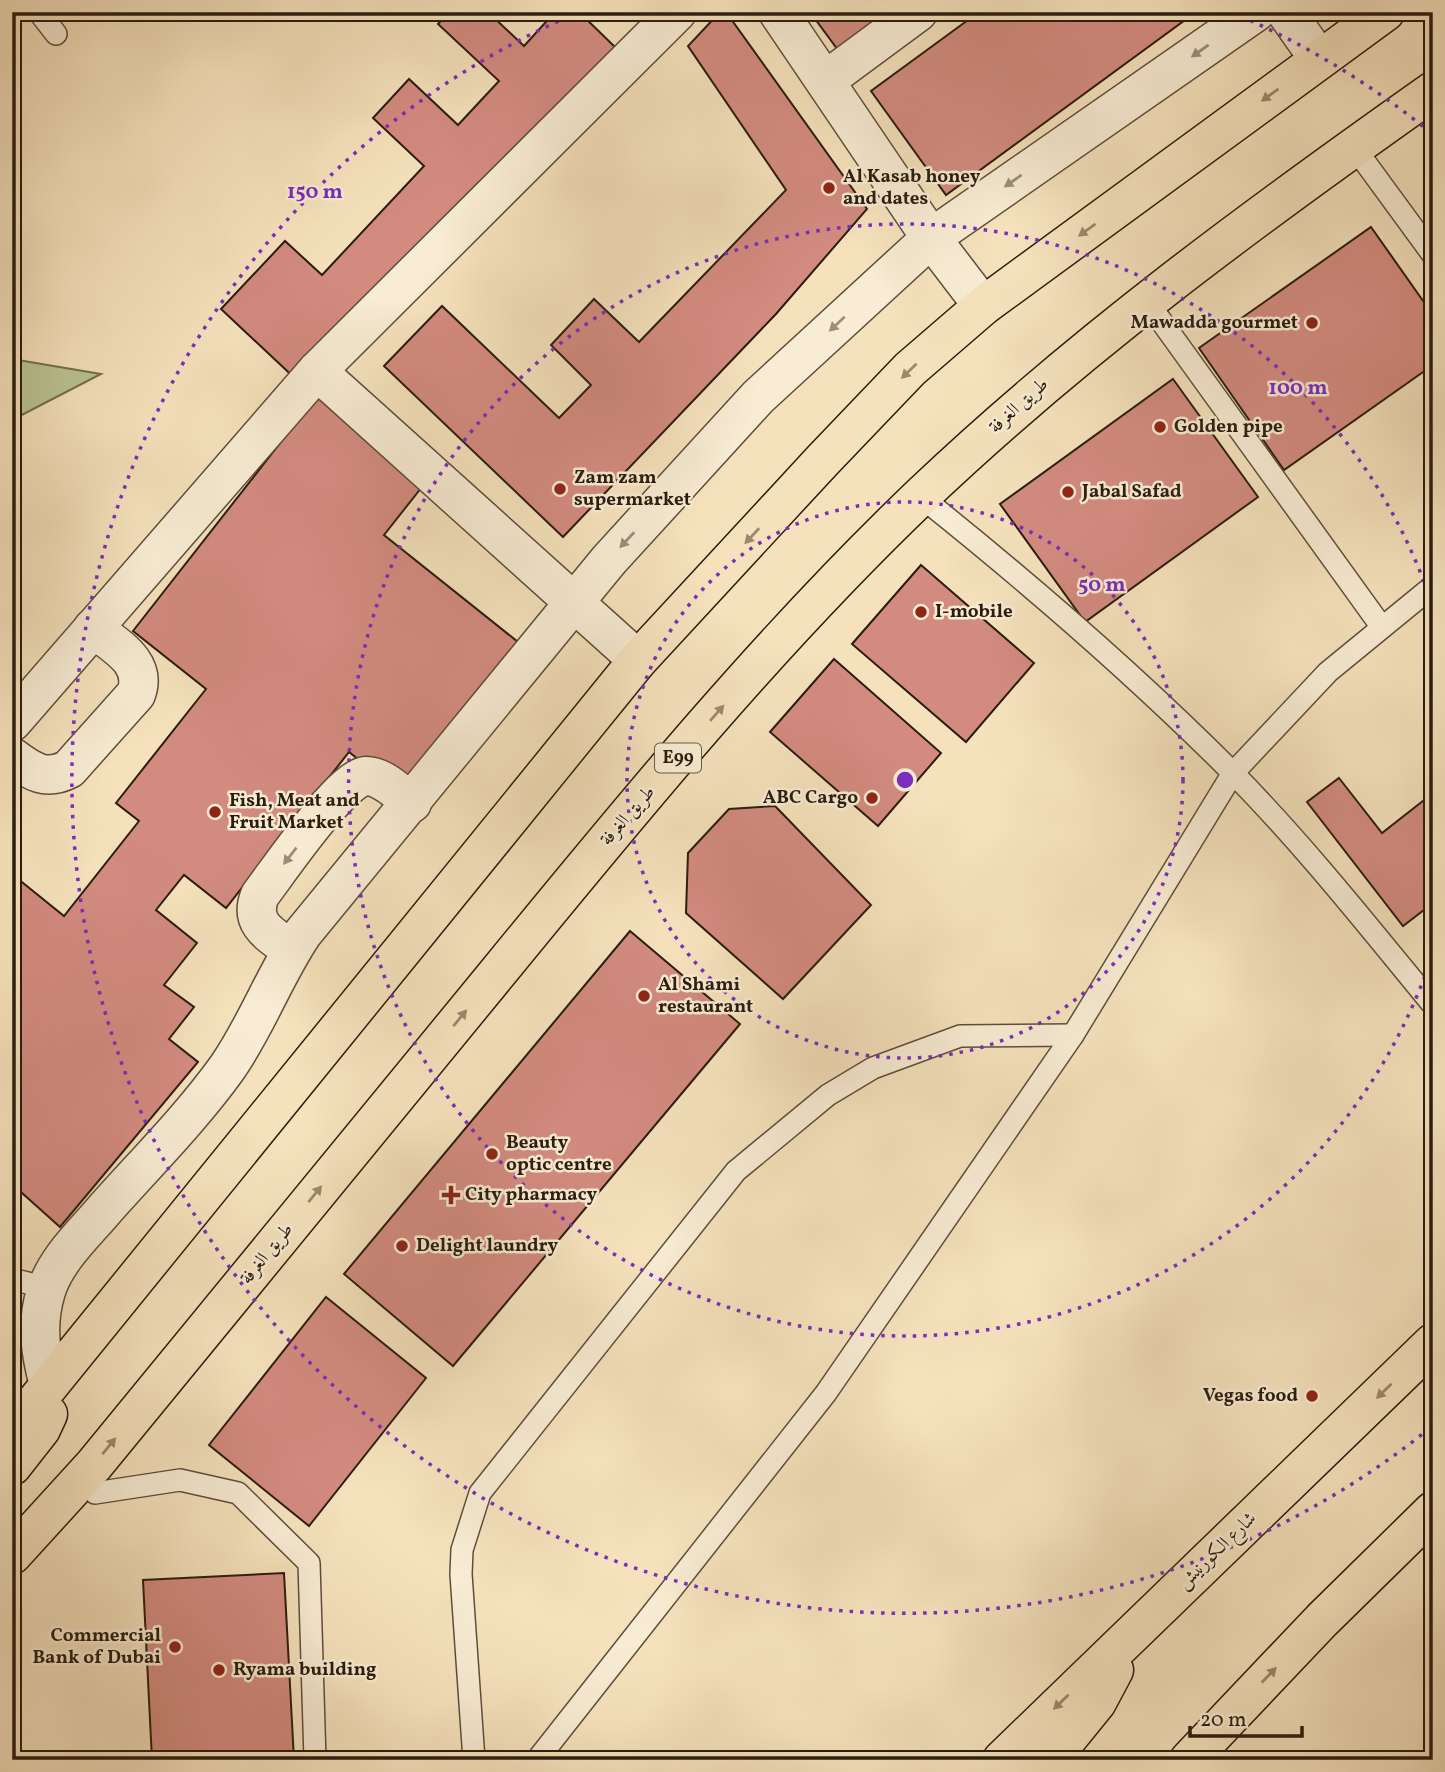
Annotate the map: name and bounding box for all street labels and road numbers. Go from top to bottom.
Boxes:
street label: طريق الغرفة [983,372,1055,440]
road number: E99 [655,744,701,772]
street label: طريق الغرفة [594,780,662,852]
street label: طريق الغرفة [234,1218,300,1290]
street label: شارع الكورنيش [1171,1506,1263,1596]

